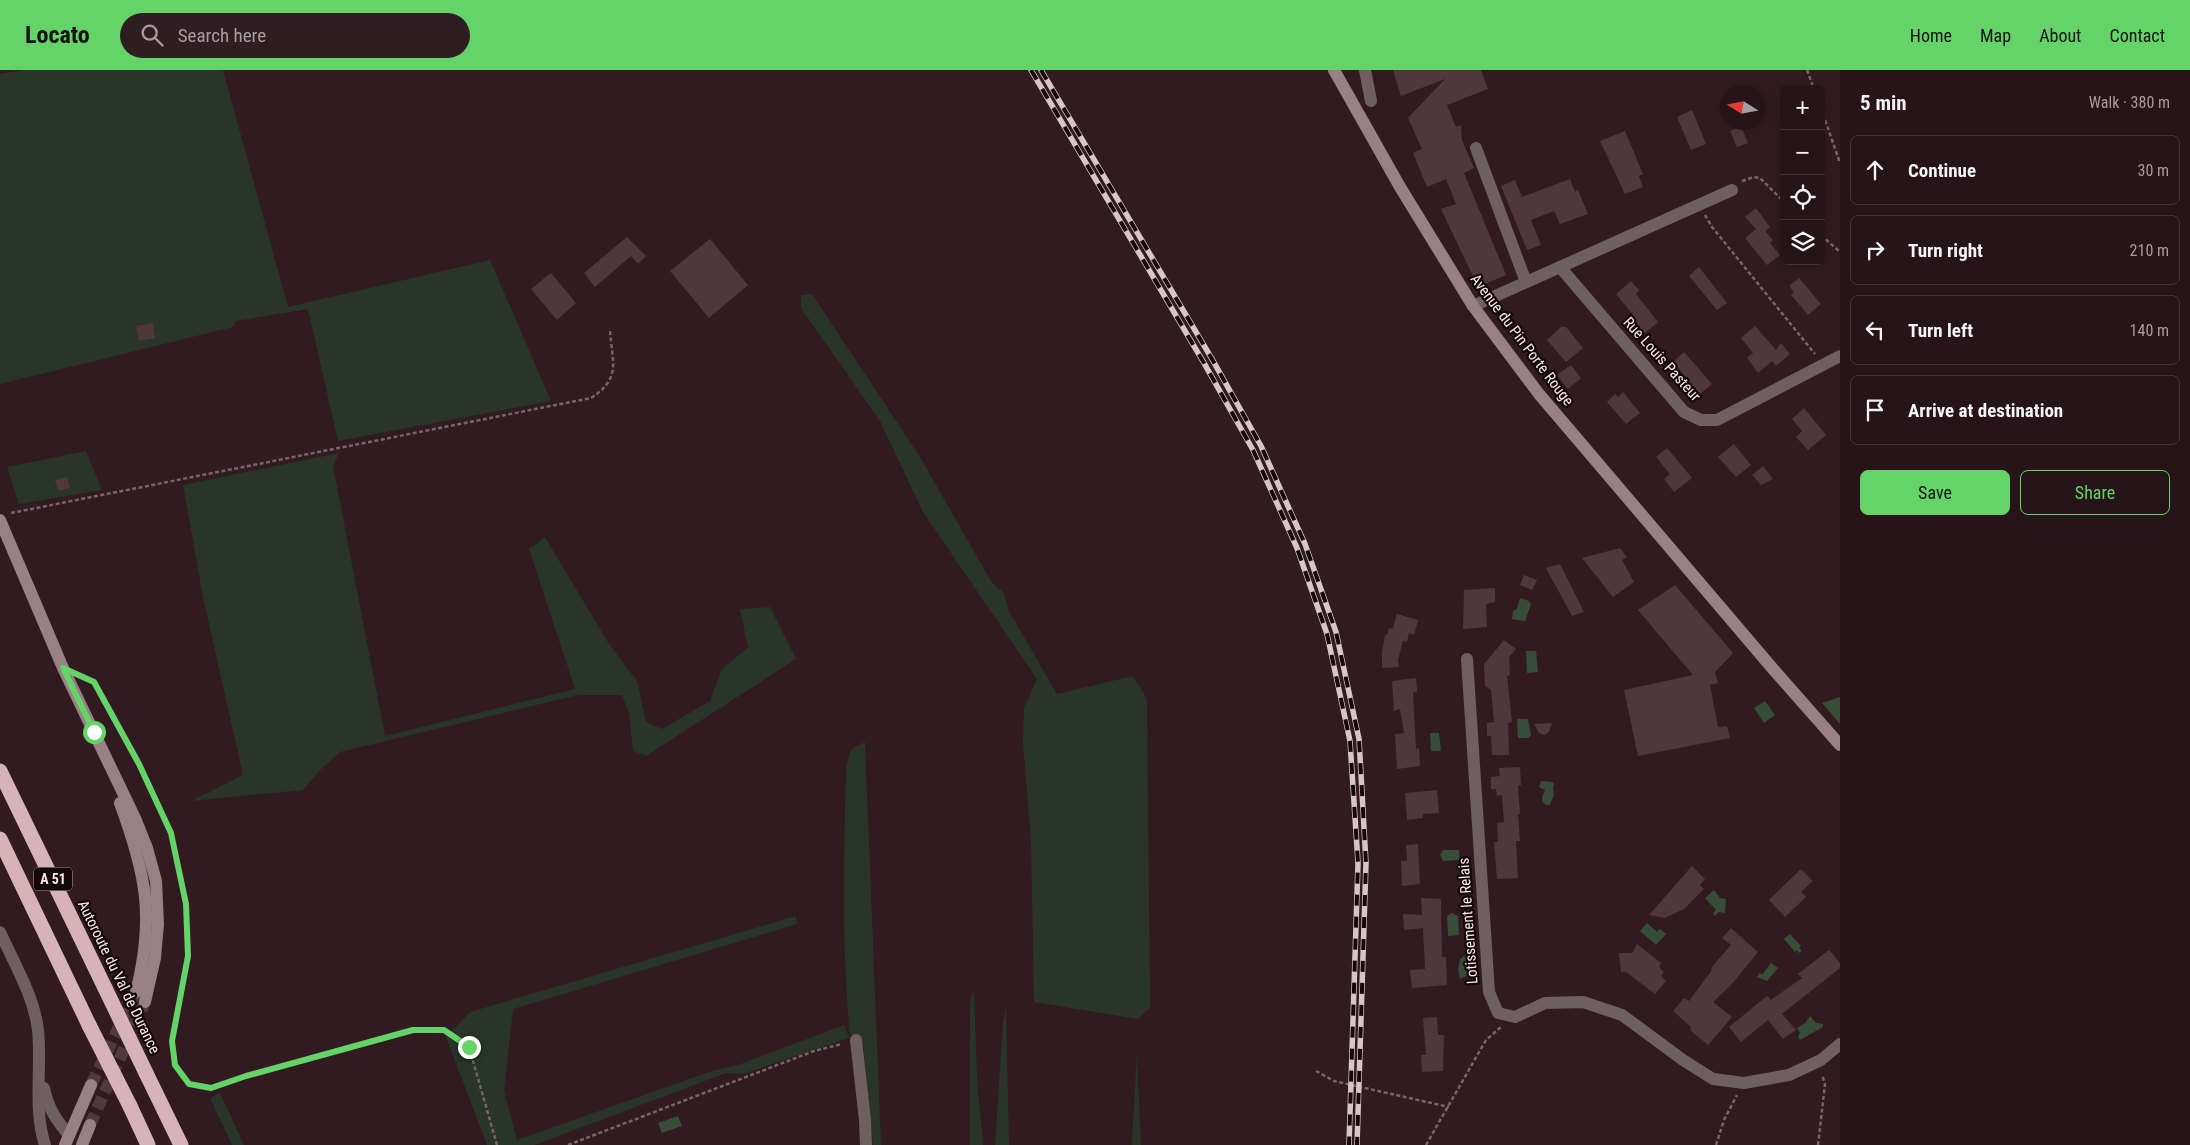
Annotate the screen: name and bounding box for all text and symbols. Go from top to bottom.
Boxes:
search box [120,13,470,58]
text: Locato [25,21,90,49]
icon: search [138,21,166,49]
text: Search here [178,24,266,47]
text: Home [1910,25,1952,46]
text: Map [1980,25,2011,46]
text: About [2039,25,2081,46]
text: Contact [2109,25,2165,46]
north arrow [1720,85,1765,130]
map controls [1780,85,1825,265]
button: + [1780,85,1825,130]
text: 5 min [1860,91,1907,115]
text: Walk · 380 m [2089,93,2170,112]
button: − [1780,130,1825,175]
icon: ahead [1861,156,1889,184]
text: Continue [1908,159,1976,182]
text: 30 m [2137,161,2169,180]
button: locate [1780,175,1825,220]
button: layers [1780,220,1825,265]
icon: right [1861,236,1889,264]
text: Turn right [1908,239,1983,262]
text: 210 m [2130,241,2169,260]
street label: Avenue du Pin Porte Rouge [1467,271,1577,409]
street label: Rue Louis Pasteur [1620,313,1705,405]
icon: left [1861,316,1889,344]
text: Turn left [1908,319,1973,342]
text: 140 m [2130,321,2169,340]
icon: arrive [1861,396,1889,424]
text: Arrive at destination [1908,399,2063,422]
button: Save [1860,470,2010,515]
button: Share [2020,470,2170,515]
route start [83,721,106,744]
street label: Lotissement le Relais [1455,857,1481,985]
road number: A 51 [34,868,72,891]
street label: Autoroute du Val de Durance [74,897,164,1057]
route end [458,1036,481,1059]

